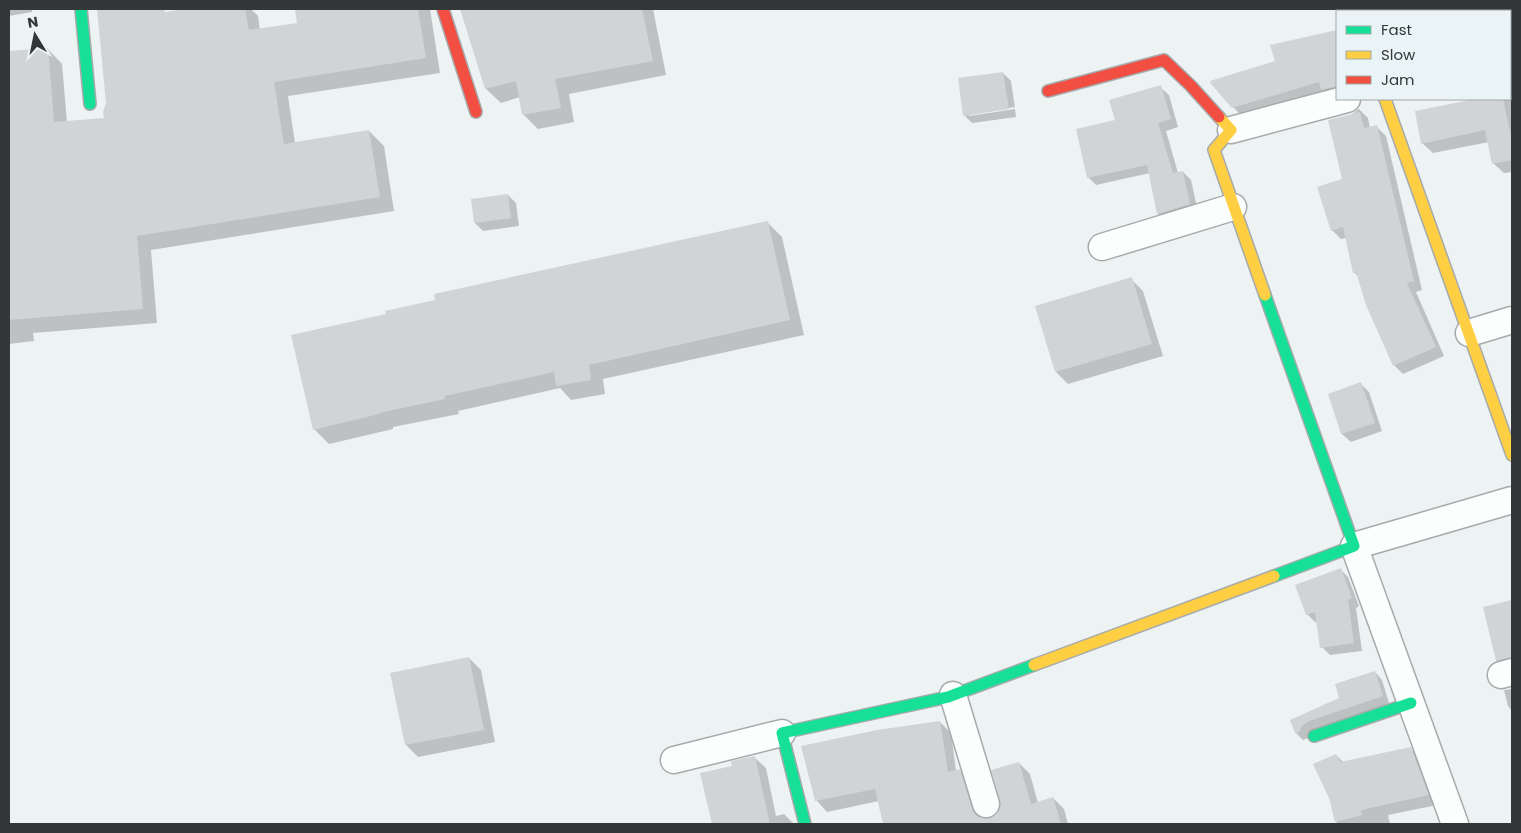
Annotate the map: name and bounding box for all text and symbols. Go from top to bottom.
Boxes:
north arrow [10,10,60,60]
legend [1336,10,1511,100]
text: N [26,11,40,33]
text: Fast [1381,19,1412,40]
text: Slow [1381,44,1416,65]
text: Jam [1381,69,1415,90]

